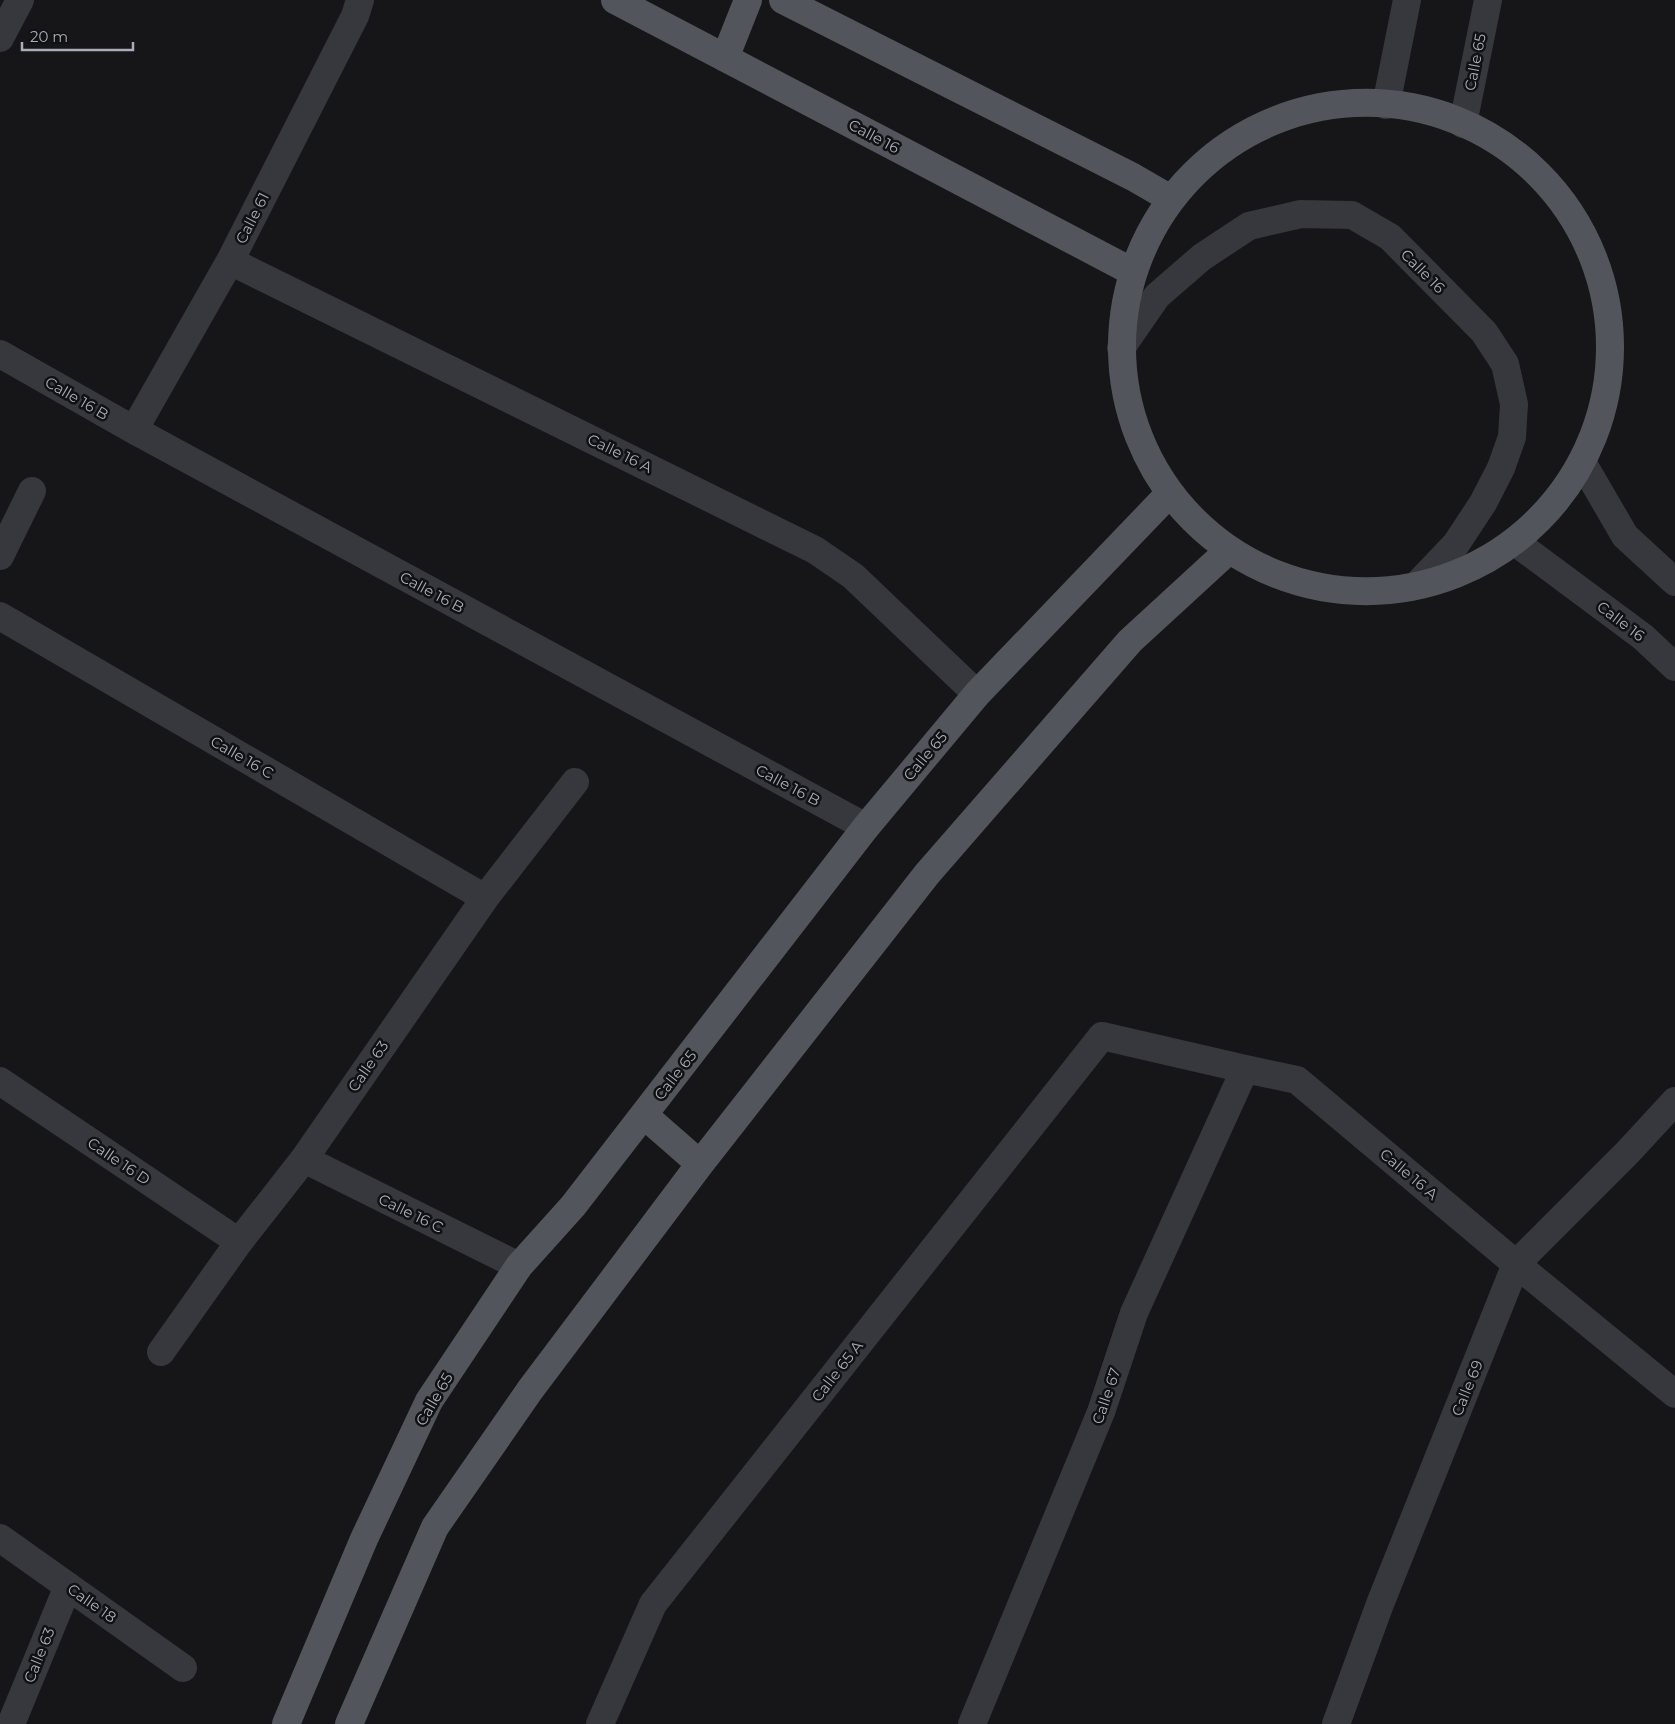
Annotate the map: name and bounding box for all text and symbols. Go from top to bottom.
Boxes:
scale bar [22,20,134,52]
text: 20 m [30,27,68,46]
street label: Calle 65 [1460,32,1490,92]
street label: Calle 16 [845,115,903,157]
street label: Calle 61 [231,189,273,247]
street label: Calle 16 [1397,245,1449,297]
street label: Calle 16 B [42,372,112,424]
street label: Calle 16 A [585,429,656,477]
street label: Calle 16 B [397,567,467,617]
street label: Calle 16 [1593,597,1649,645]
street label: Calle 65 [899,728,951,784]
street label: Calle 16 C [207,731,277,783]
street label: Calle 16 B [753,760,823,810]
street label: Calle 63 [344,1037,392,1095]
street label: Calle 65 [650,1046,700,1104]
street label: Calle 16 D [84,1133,154,1189]
street label: Calle 16 A [1376,1144,1442,1204]
street label: Calle 16 C [376,1189,447,1237]
street label: Calle 65 A [807,1336,867,1406]
street label: Calle 69 [1447,1357,1487,1419]
street label: Calle 67 [1088,1365,1125,1427]
street label: Calle 65 [411,1369,457,1429]
street label: Calle 18 [64,1579,120,1627]
street label: Calle 63 [19,1625,59,1685]

